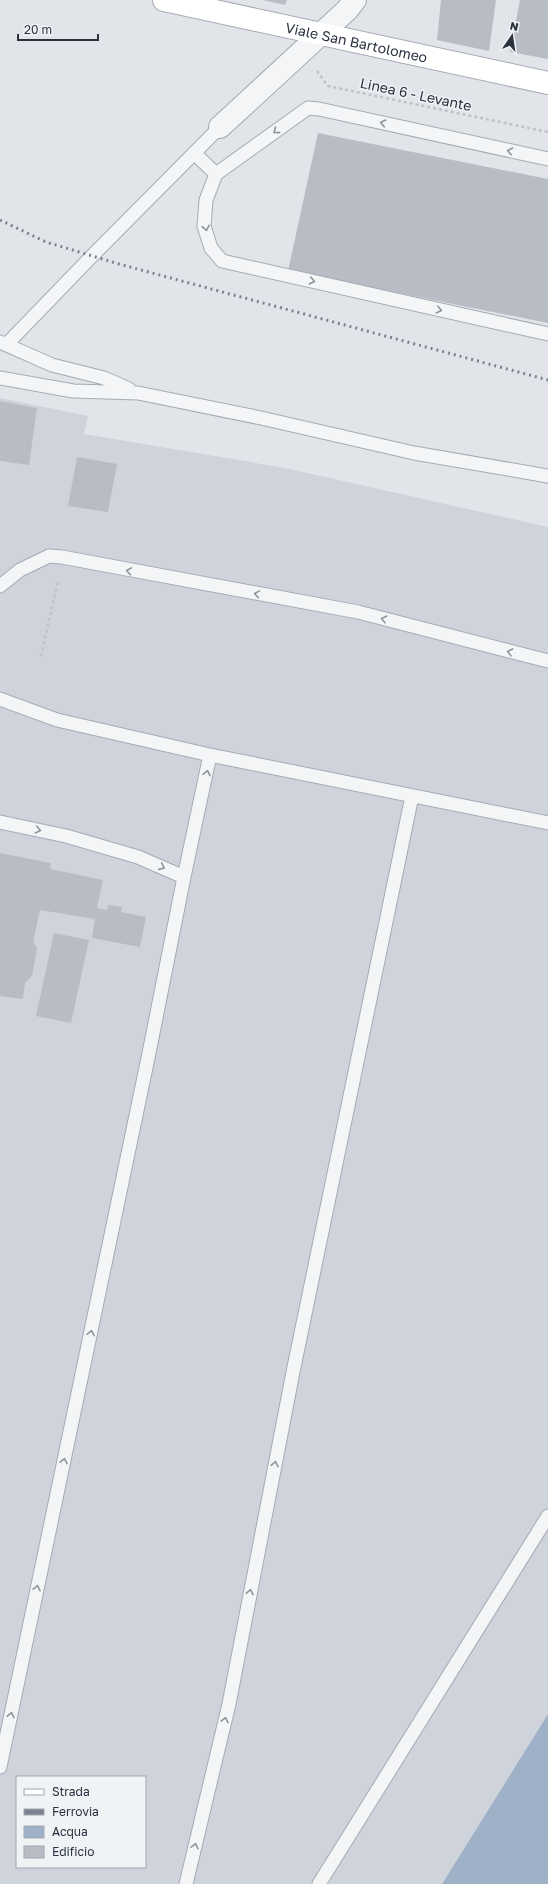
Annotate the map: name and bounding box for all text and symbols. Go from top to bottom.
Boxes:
scale bar [18,16,98,42]
north arrow [492,16,532,56]
street label: Viale San Bartolomeo [284,18,429,65]
text: N [509,18,520,33]
text: 20 m [24,22,52,37]
street label: Linea 6 - Levante [359,74,473,114]
one-way arrow [380,119,386,127]
one-way arrow [273,126,280,133]
one-way arrow [507,147,513,155]
one-way arrow [201,225,209,232]
one-way arrow [309,277,315,285]
one-way arrow [436,305,442,313]
one-way arrow [126,567,132,575]
one-way arrow [254,590,260,599]
one-way arrow [381,615,388,624]
one-way arrow [507,648,513,656]
one-way arrow [202,769,210,776]
one-way arrow [35,825,41,833]
one-way arrow [158,862,166,870]
one-way arrow [86,1330,94,1336]
one-way arrow [59,1457,68,1464]
one-way arrow [270,1461,279,1467]
one-way arrow [33,1585,41,1591]
one-way arrow [246,1589,254,1595]
one-way arrow [6,1712,14,1718]
one-way arrow [221,1716,229,1723]
legend [16,1776,146,1868]
text: Strada [52,1784,90,1799]
text: Ferrovia [52,1804,99,1819]
text: Acqua [52,1824,88,1839]
one-way arrow [191,1843,199,1849]
text: Edificio [52,1844,94,1859]

